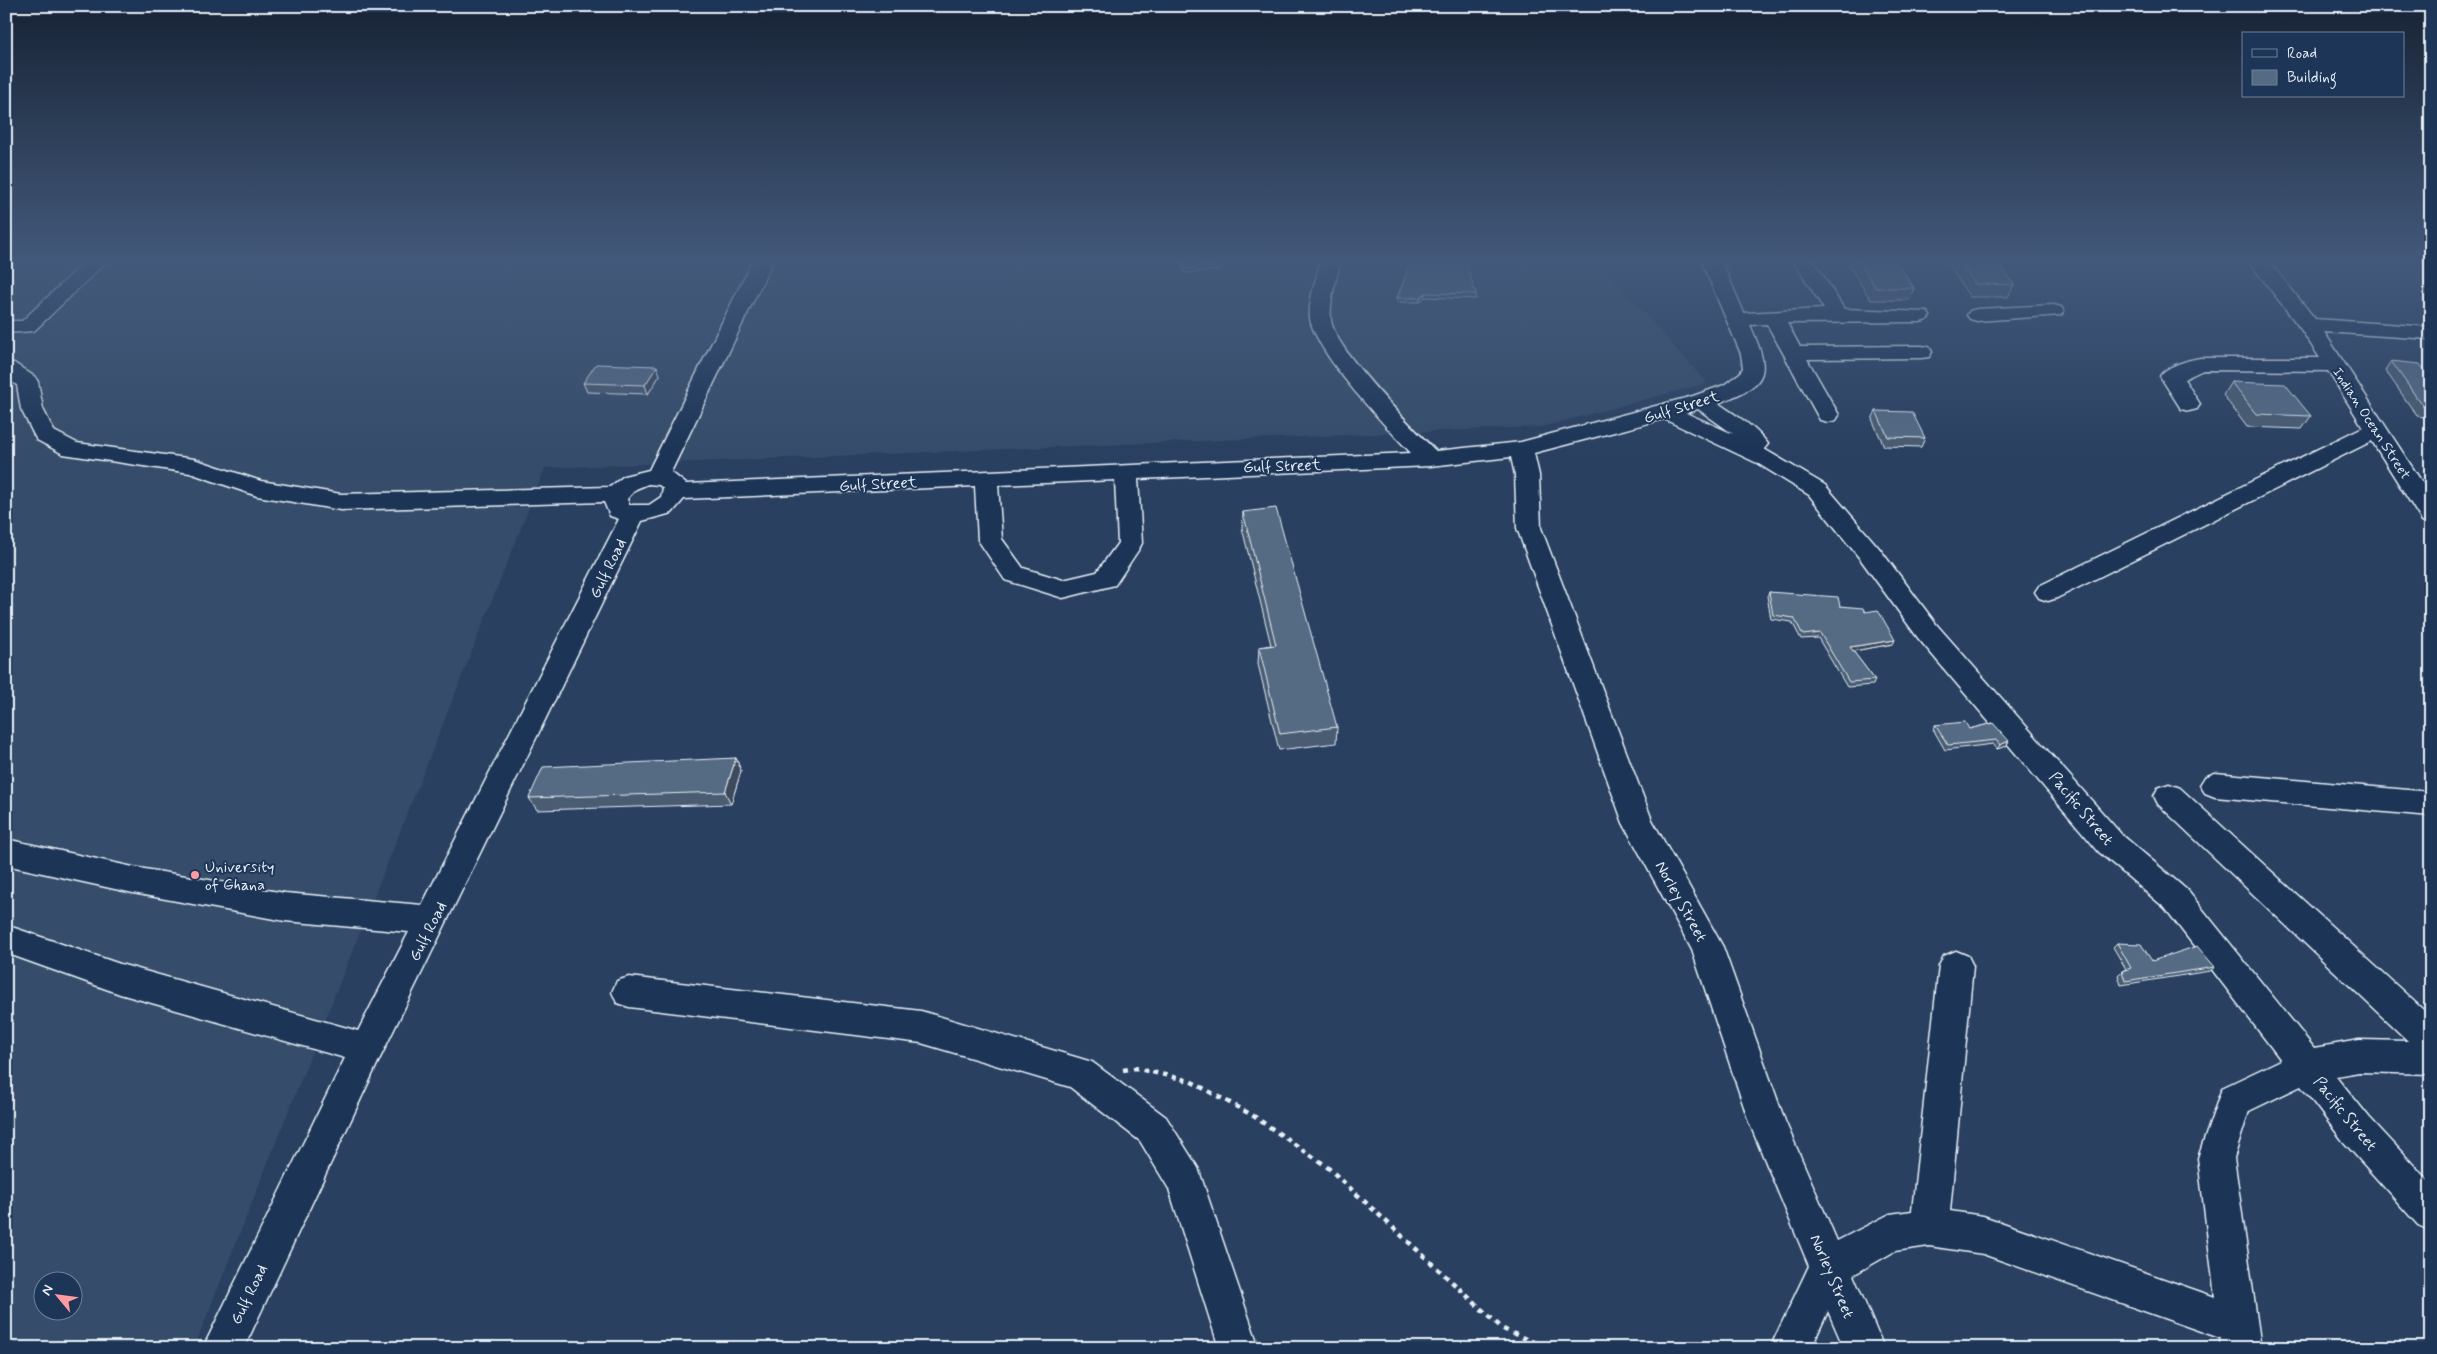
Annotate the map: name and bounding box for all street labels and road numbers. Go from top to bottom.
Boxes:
street label: Indian Ocean Street [2328,364,2414,483]
street label: Gulf Street [1641,386,1722,429]
street label: Gulf Street [1243,455,1322,478]
street label: Gulf Street [839,472,918,497]
street label: Gulf Road [585,535,632,602]
street label: Pacific Street [2044,768,2118,850]
street label: Norley Street [1650,858,1712,946]
street label: Gulf Road [404,898,452,965]
street label: Pacific Street [2308,1072,2381,1156]
street label: Norley Street [1804,1231,1859,1322]
street label: Gulf Road [226,1261,273,1328]

